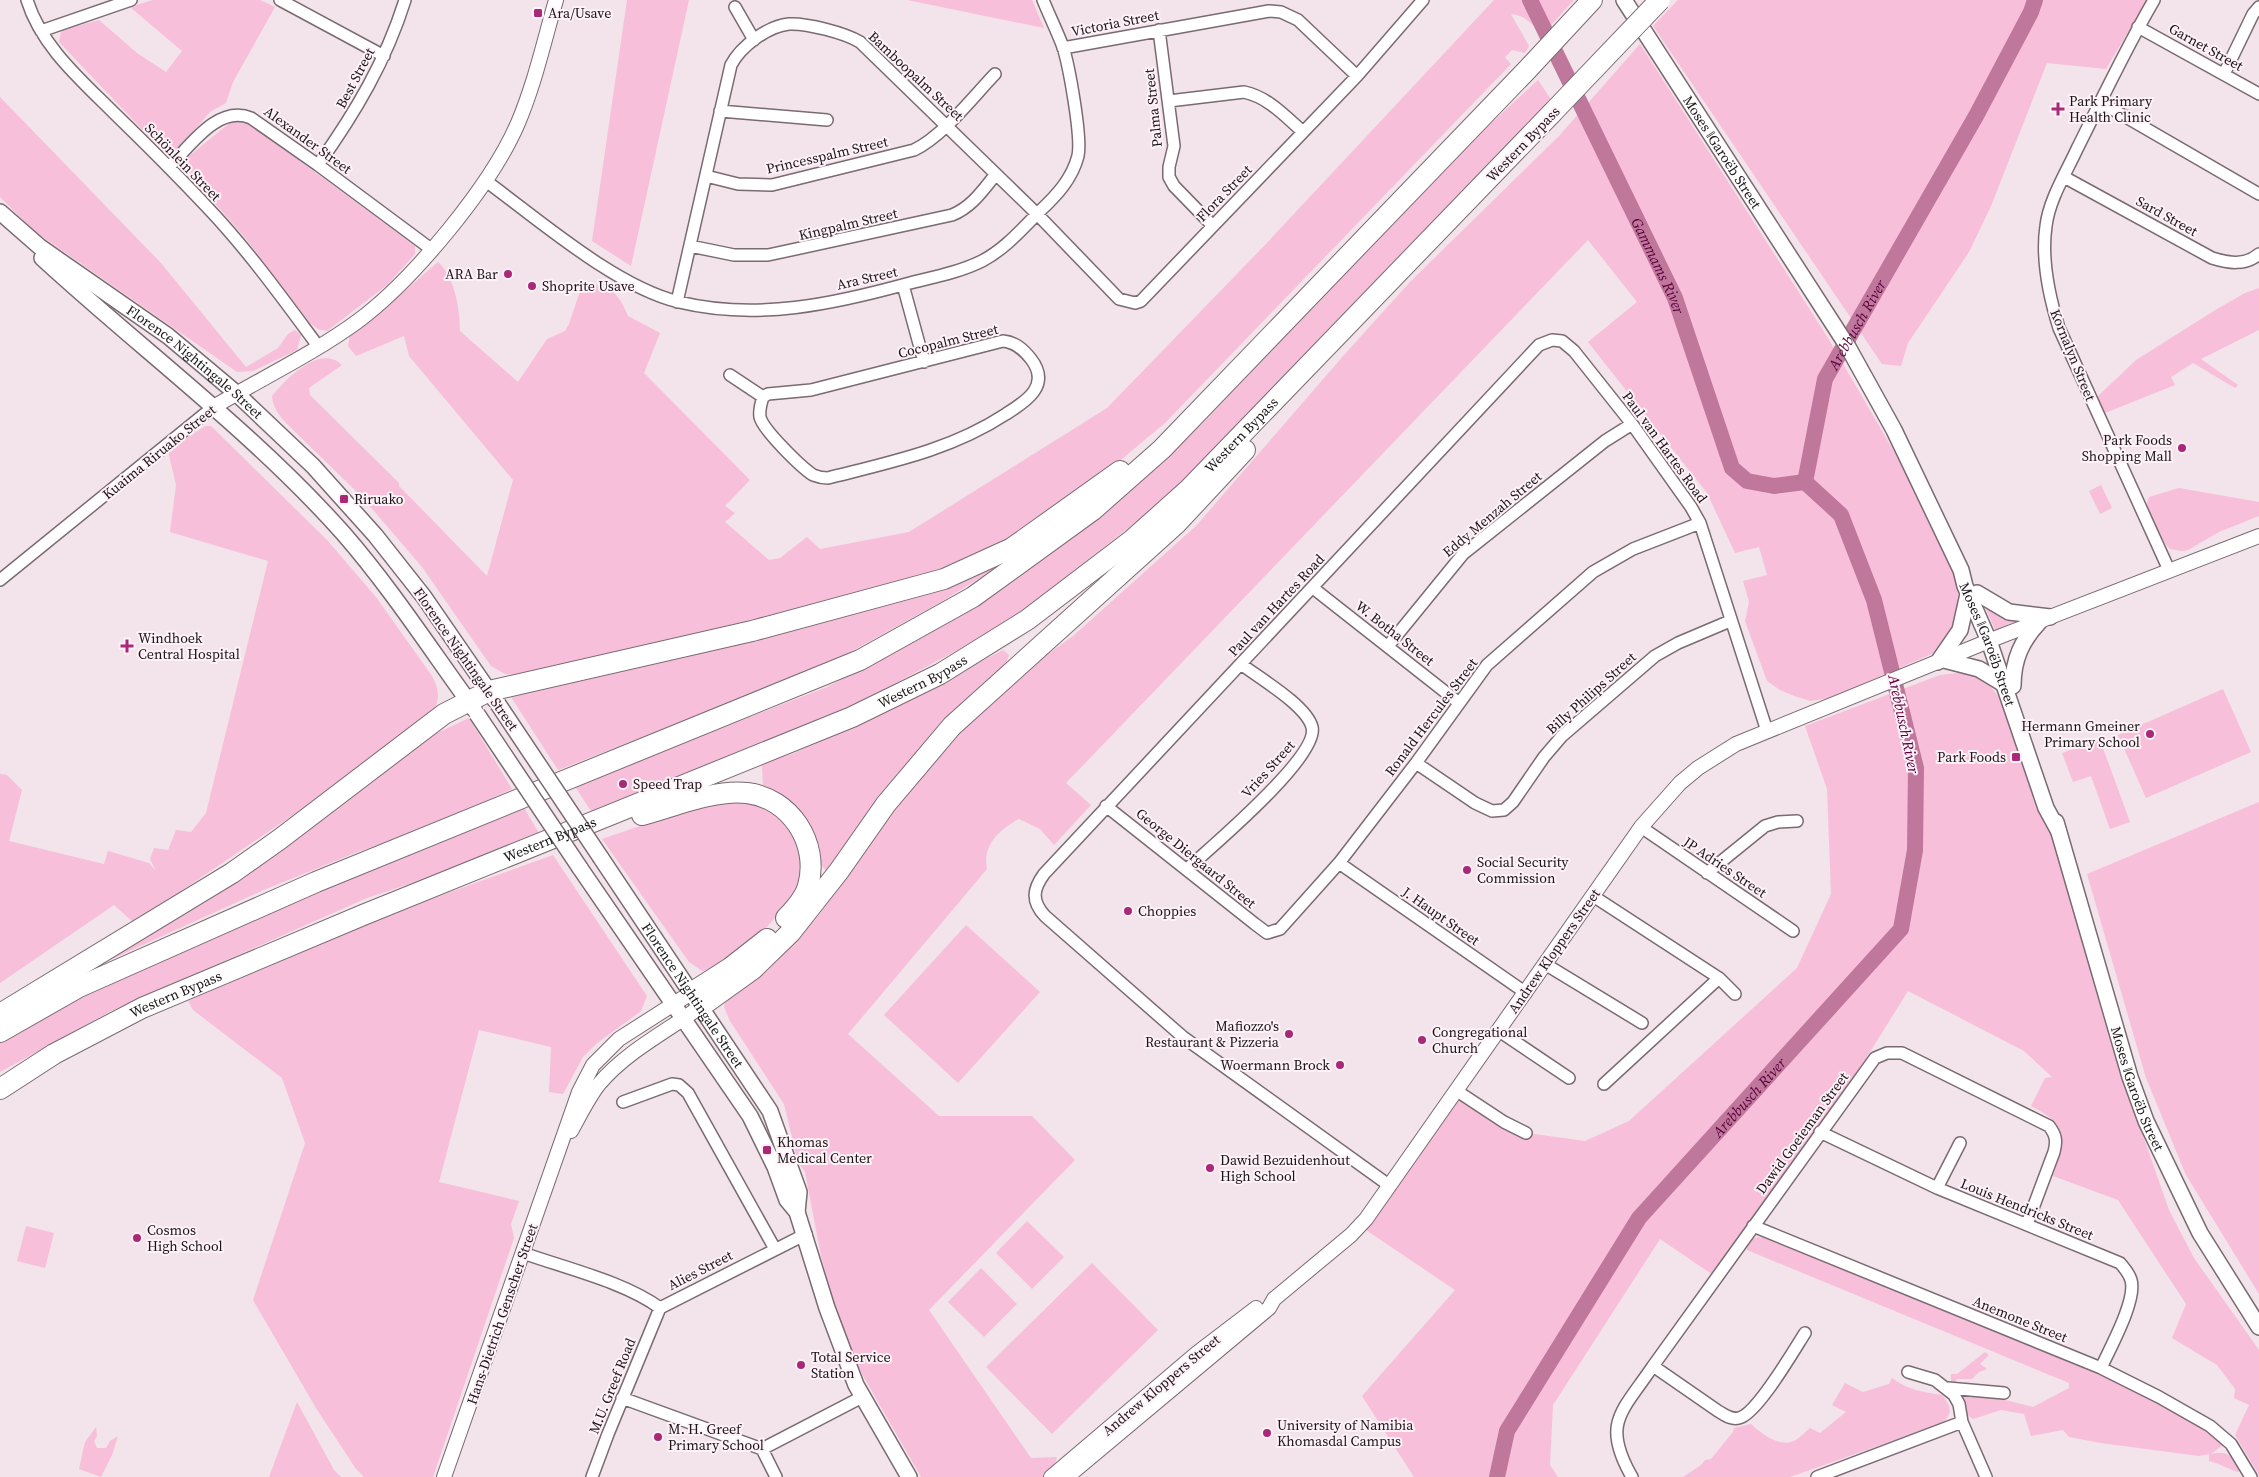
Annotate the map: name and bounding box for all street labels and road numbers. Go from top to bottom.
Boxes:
street label: Victoria Street [1069,5,1161,41]
street label: Garnet Street [2165,18,2247,76]
street label: Bamboopalm Street [864,27,968,126]
street label: Best Street [331,44,380,112]
street label: Palma Street [1139,67,1167,148]
street label: Moses ǁGaroëb Street [1678,92,1766,213]
street label: Alexander Street [260,101,356,179]
street label: Western Bypass [1482,102,1564,186]
street label: Schönlein Street [140,118,226,206]
street label: Princesspalm Street [764,131,890,179]
street label: Flora Street [1192,160,1257,226]
street label: Sard Street [2133,191,2202,241]
street label: Kingpalm Street [797,203,900,245]
street label: Ara Street [835,261,900,295]
street label: Florence Nightingale Street [123,300,268,424]
street label: Kornalyn Street [2045,306,2101,404]
street label: Cocopalm Street [896,319,1001,363]
street label: Paul van Hartes Road [1618,387,1712,507]
street label: Western Bypass [1200,393,1283,477]
street label: Kuaima Riruako Street [98,400,220,504]
street label: Eddy Menzah Street [1438,466,1546,562]
street label: Paul van Hartes Road [1223,549,1329,661]
street label: Moses ǁGaroëb Street [1955,579,2021,709]
street label: Florence Nightingale Street [409,583,523,735]
street label: W. Botha Street [1351,596,1439,670]
street label: Billy Philips Street [1542,647,1641,739]
street label: Western Bypass [874,650,971,713]
street label: Ronald Hercules Street [1380,653,1482,780]
street label: Vries Street [1237,735,1300,802]
street label: George Diergaard Street [1132,803,1261,913]
street label: Western Bypass [500,812,599,867]
street label: JP Adries Street [1679,831,1771,903]
street label: J. Haupt Street [1398,881,1484,950]
street label: Andrew Kloppers Street [1503,884,1605,1017]
street label: Florence Nightingale Street [637,919,749,1072]
street label: Western Bypass [126,966,225,1023]
street label: Moses ǁGaroëb Street [2106,1024,2169,1155]
street label: Dawid Goeieman Street [1751,1068,1853,1198]
street label: Louis Hendricks Street [1958,1173,2097,1245]
street label: Hans-Dietrich Genscher Street [462,1221,543,1407]
street label: Alies Street [664,1245,736,1295]
street label: Anemone Street [1970,1291,2071,1347]
street label: Andrew Kloppers Street [1098,1329,1225,1440]
street label: M.U. Greef Road [584,1335,640,1437]

